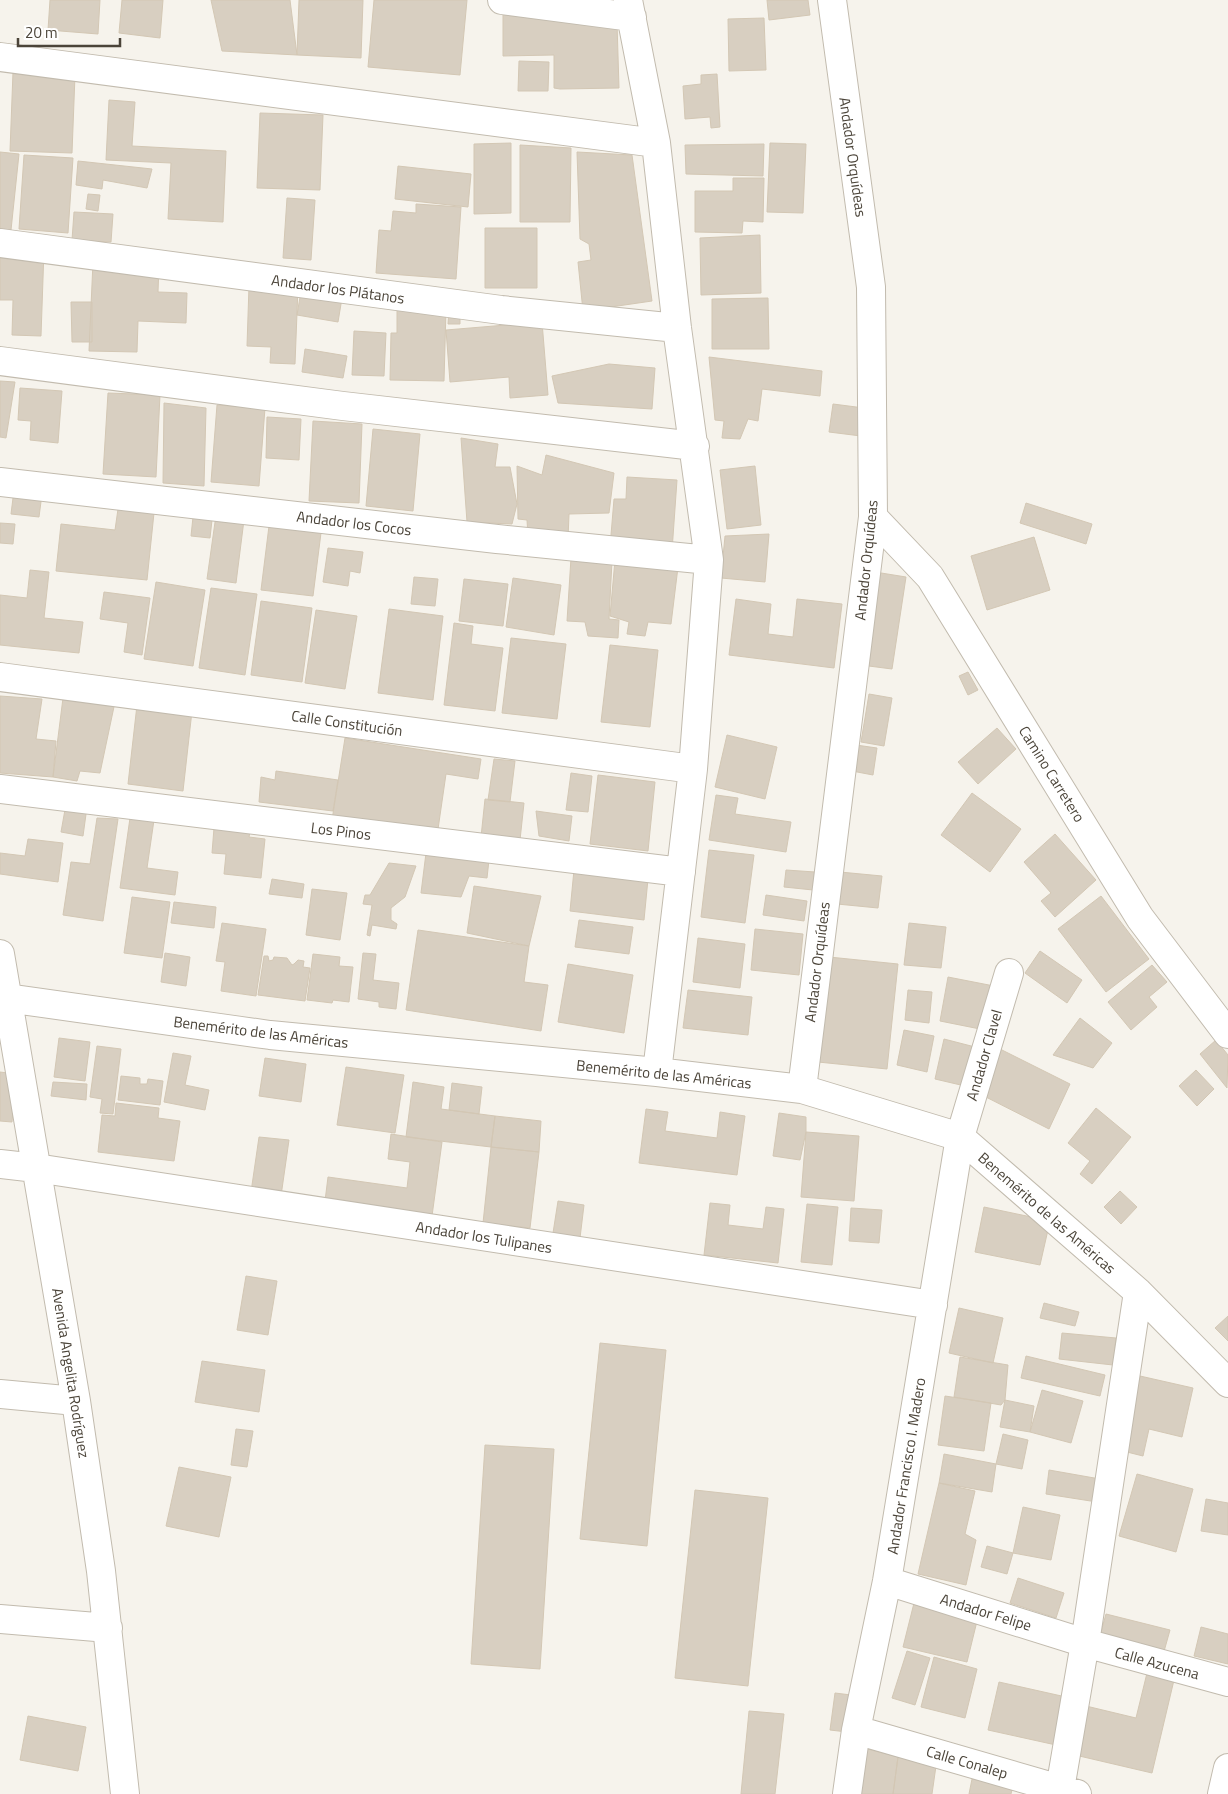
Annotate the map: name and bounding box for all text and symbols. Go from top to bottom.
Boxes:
scale bar [18,15,120,47]
text: 20 m [25,21,58,44]
street label: Andador Orquídeas [833,96,873,218]
street label: Andador los Plátanos [270,268,406,310]
street label: Andador Orquídeas [848,499,884,621]
street label: Andador los Cocos [295,505,413,541]
street label: Calle Constitución [290,704,404,742]
street label: Camino Carretero [1013,721,1091,827]
street label: Los Pinos [310,816,372,846]
street label: Andador Orquídeas [798,901,836,1023]
street label: Andador Clavel [960,1007,1008,1103]
street label: Benemérito de las Américas [172,1010,350,1054]
street label: Benemérito de las Américas [575,1053,753,1095]
street label: Benemérito de las Américas [973,1147,1121,1279]
street label: Andador los Tulipanes [414,1215,554,1259]
street label: Avenida Angelita Rodríguez [46,1286,96,1460]
street label: Andador Francisco I. Madero [881,1376,931,1556]
street label: Andador Felipe [938,1587,1034,1637]
street label: Calle Azucena [1112,1641,1202,1685]
street label: Calle Conalep [923,1739,1011,1785]

